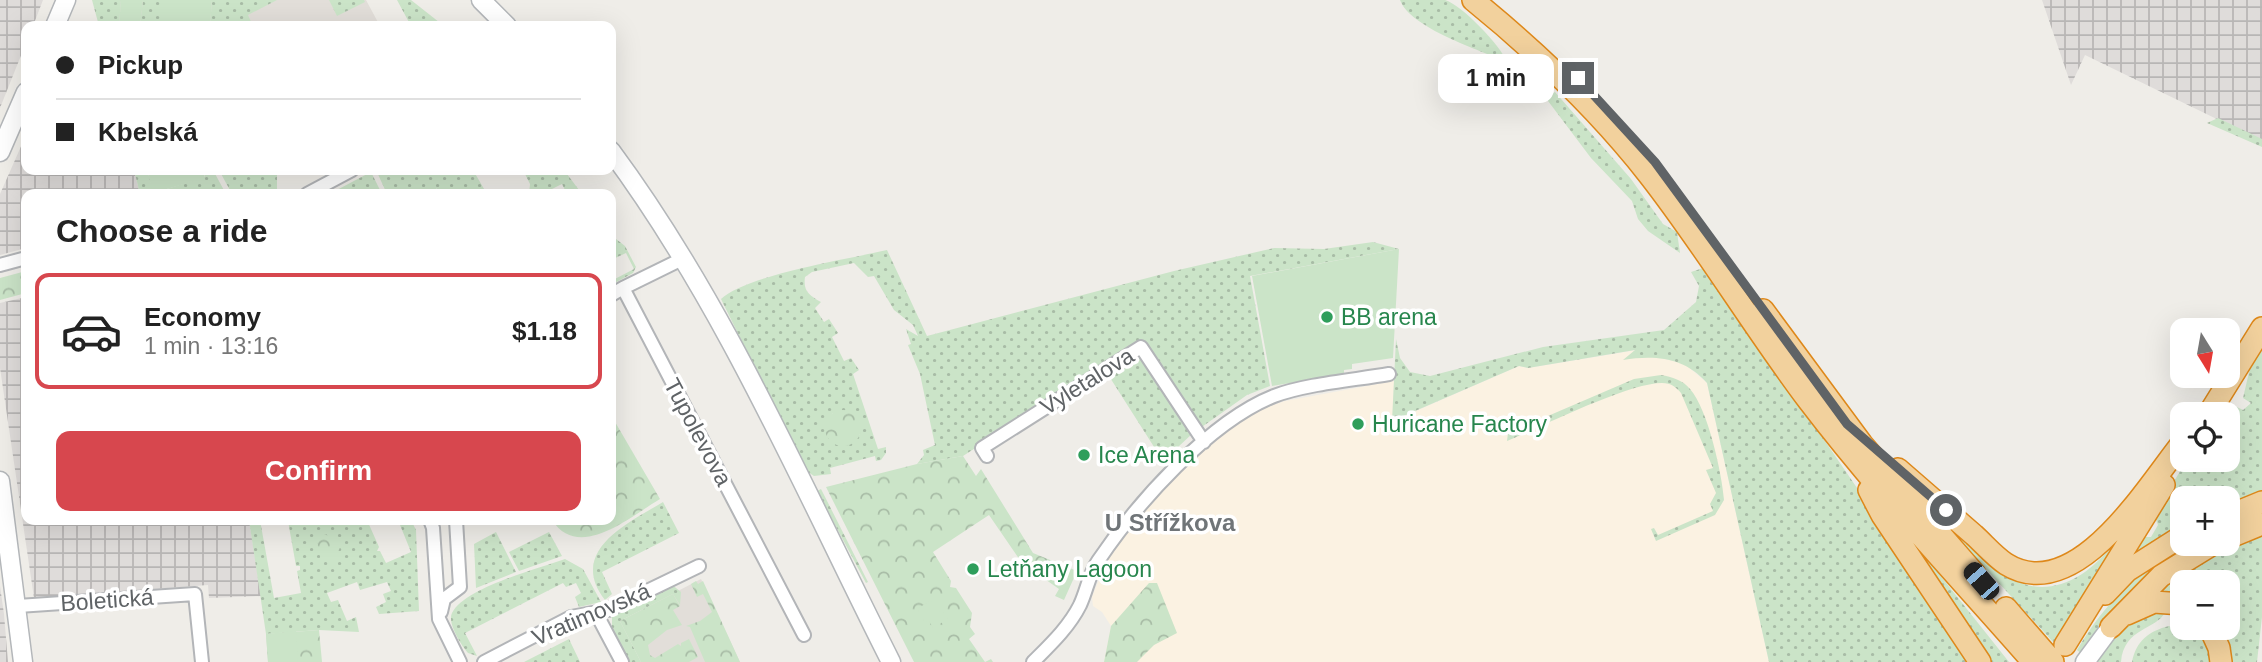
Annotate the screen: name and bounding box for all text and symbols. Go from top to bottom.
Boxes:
text: Pickup [98,50,183,80]
callout: 1 min [1438,54,1554,102]
route end [1562,62,1594,94]
text: 1 min [1466,65,1526,91]
text: Kbelská [98,117,198,147]
text: Choose a ride [56,213,268,249]
icon: car [60,300,123,363]
text: Economy [144,302,261,332]
place label: BB arena [1341,304,1437,330]
marker: BB arena [1319,309,1335,325]
text: $1.18 [512,316,577,346]
north arrow [2170,318,2240,388]
map controls [2170,318,2240,640]
text: 1 min · 13:16 [144,333,278,359]
street label: Vyletalova [1035,342,1139,420]
street label: Tupolevova [659,374,737,490]
button: locate [2170,402,2240,472]
place label: Huricane Factory [1372,411,1548,437]
marker: Huricane Factory [1350,416,1366,432]
button: Confirm [56,431,581,511]
place label: Ice Arena [1098,442,1195,468]
marker: Ice Arena [1076,447,1092,463]
button: + [2170,486,2240,556]
route start [1930,494,1962,526]
district label: U Střížkova [1105,509,1236,536]
place label: Letňany Lagoon [987,556,1152,582]
car [1960,558,2003,604]
marker: Letňany Lagoon [965,561,981,577]
button: − [2170,570,2240,640]
street label: Vratimovská [528,577,654,651]
street label: Boletická [60,584,155,616]

